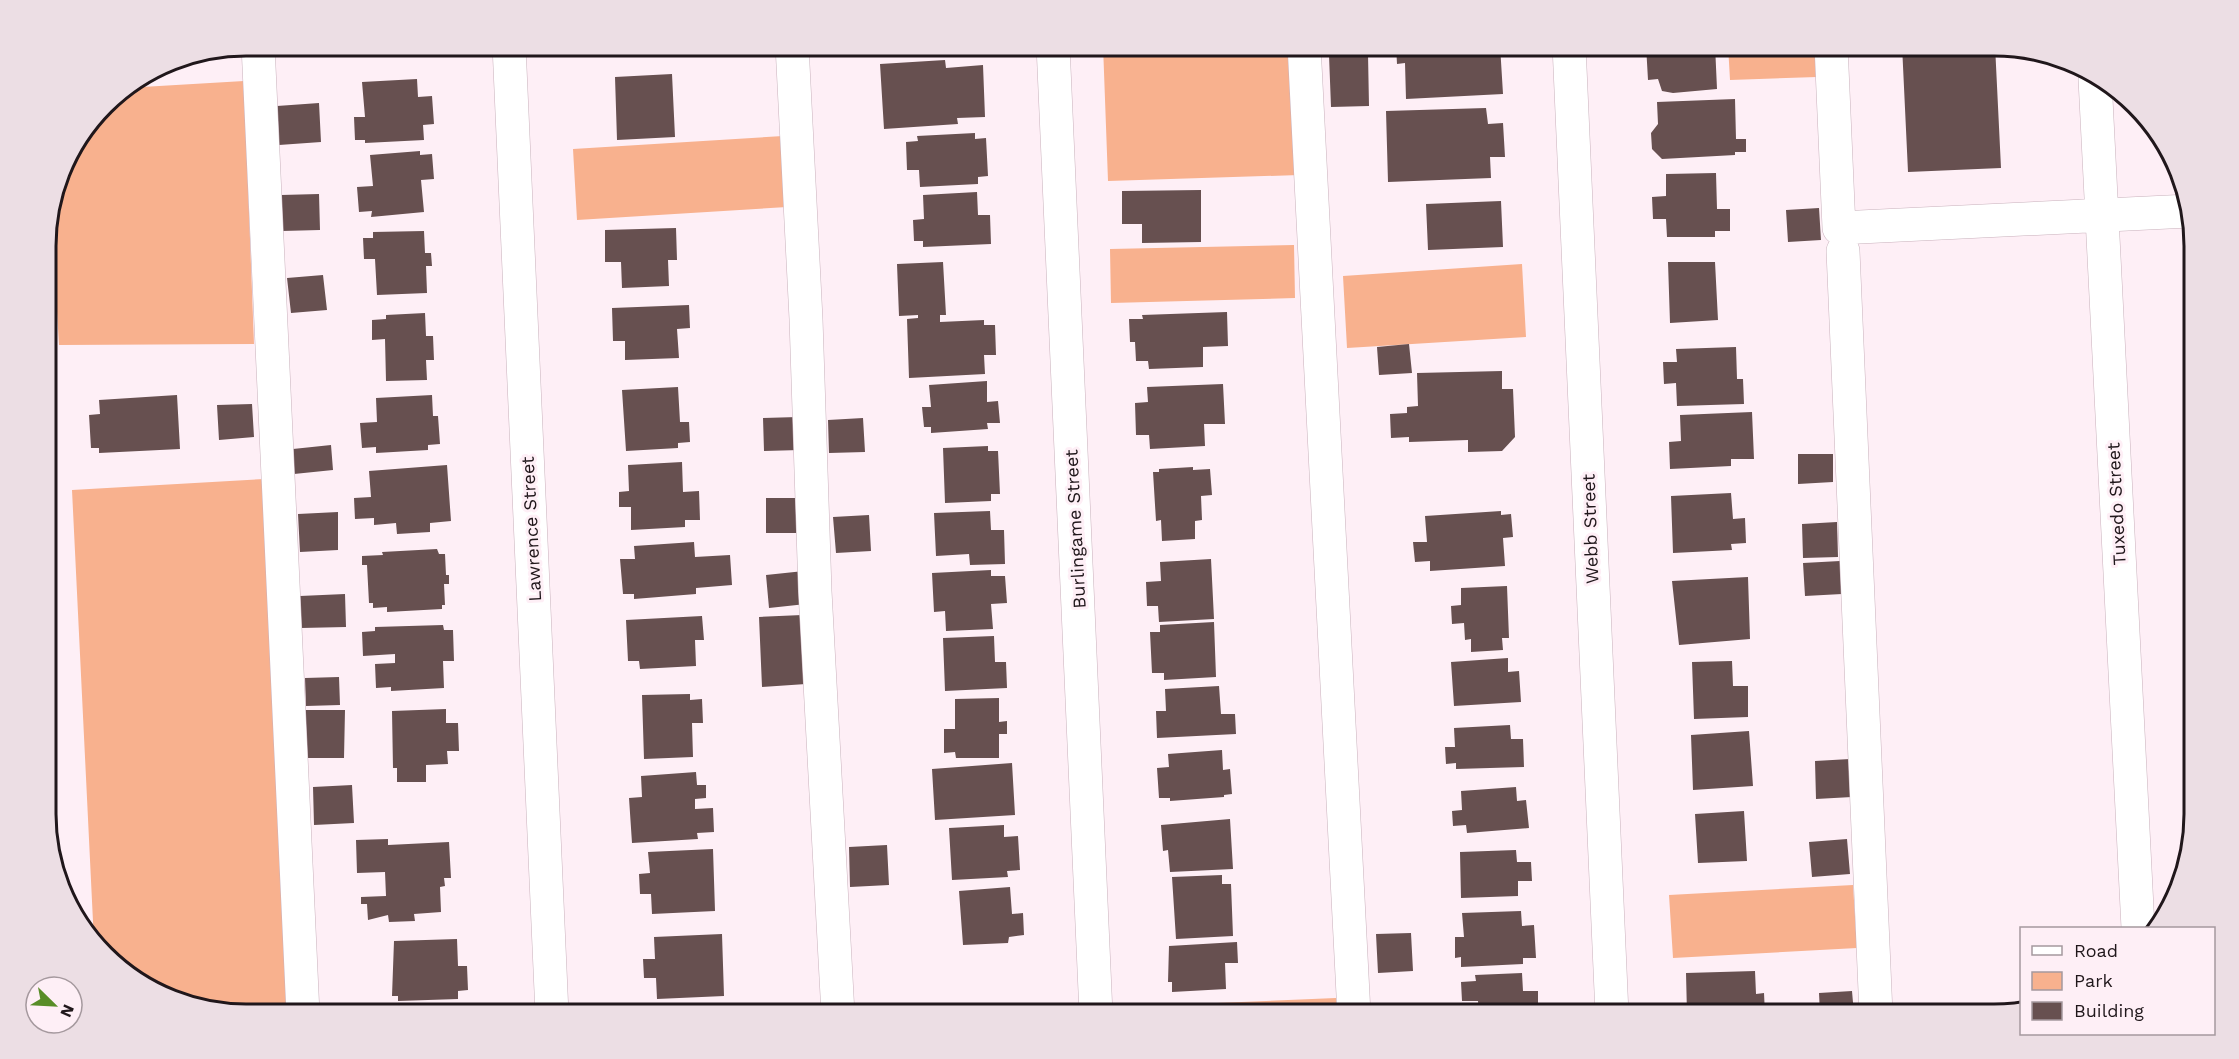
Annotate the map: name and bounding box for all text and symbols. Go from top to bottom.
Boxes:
street label: Tuxedo Street [2102,442,2130,566]
street label: Burlingame Street [1060,448,1090,609]
street label: Lawrence Street [517,456,545,602]
street label: Webb Street [1578,473,1602,584]
legend [2020,927,2215,1035]
text: Road [2074,940,2118,961]
text: Park [2074,970,2113,991]
north arrow [24,975,84,1035]
text: Building [2074,1000,2144,1021]
text: N [56,1002,78,1020]

